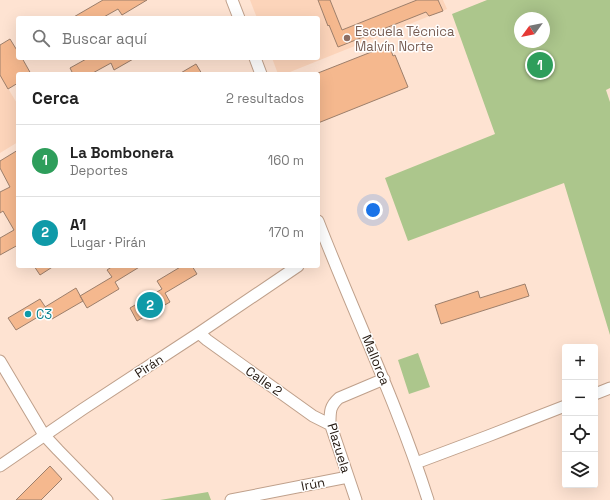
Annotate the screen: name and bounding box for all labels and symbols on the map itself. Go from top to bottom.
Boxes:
north arrow [514,12,550,48]
place label: Escuela Técnica Malvín Norte [355,23,455,55]
marker: Escuela Técnica Malvín Norte [342,33,352,43]
pin: 1 [527,50,553,80]
your location [363,200,383,220]
pin: 2 [137,290,163,320]
place label: C3 [36,306,52,323]
marker: C3 [23,309,33,319]
street label: Mallorca [358,332,394,388]
street label: Pirán [131,350,167,382]
street label: Calle 2 [242,362,286,400]
street label: Plazuela [323,421,355,476]
street label: Irún [300,473,326,495]

